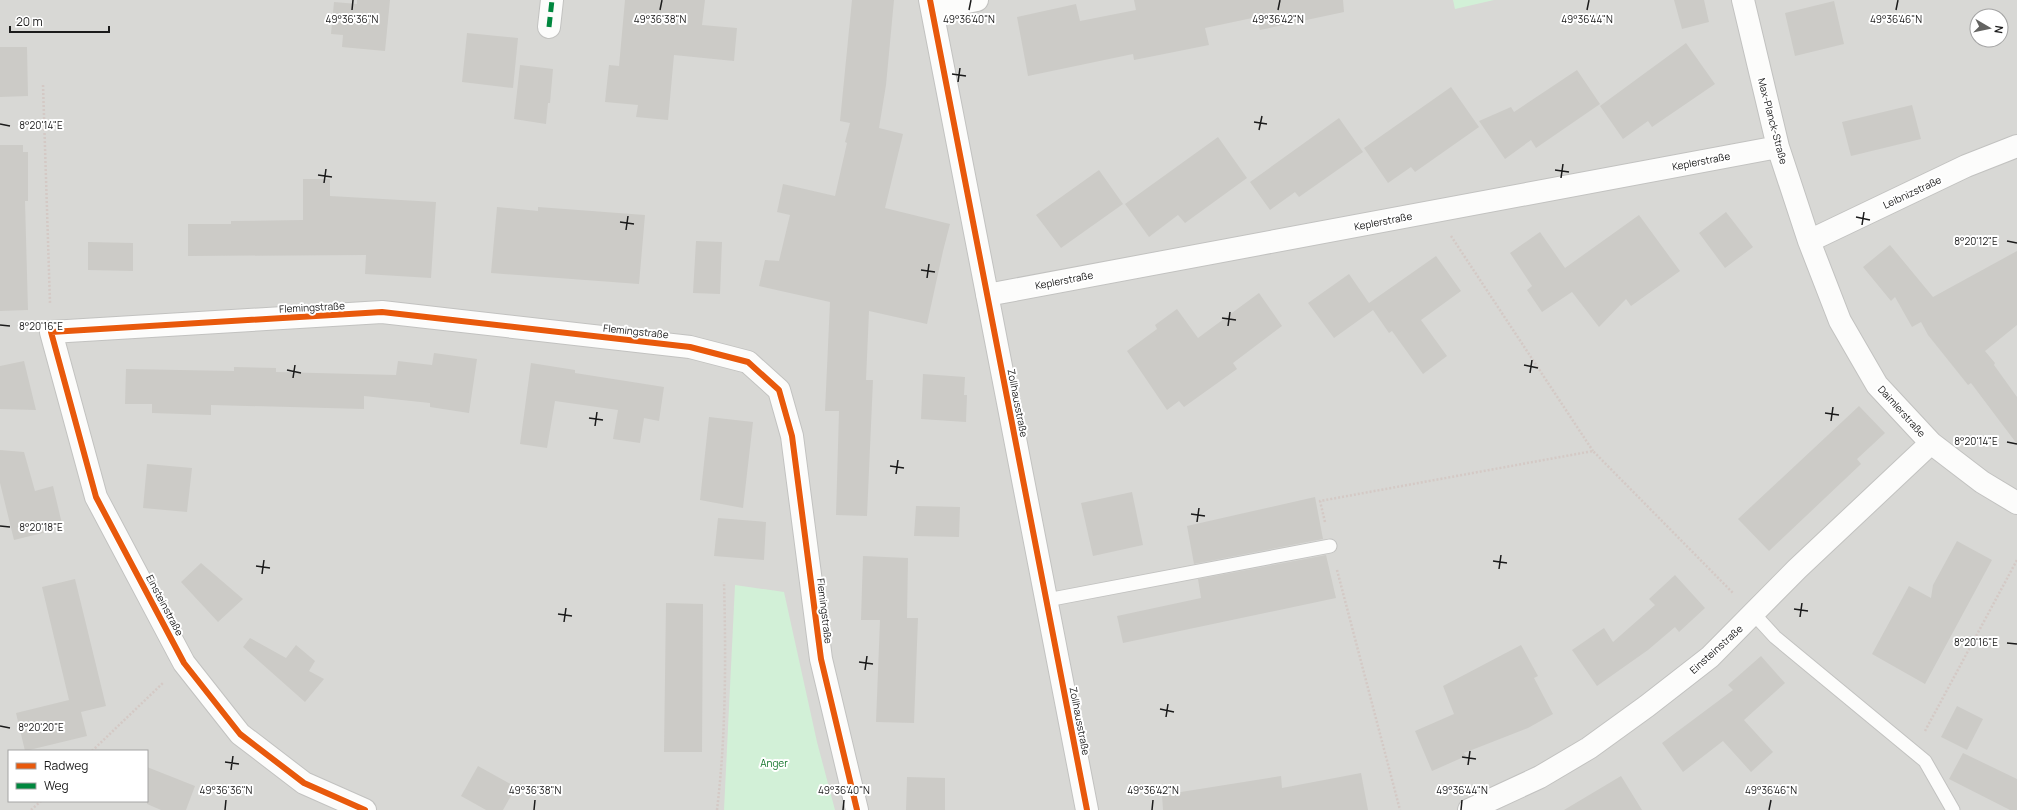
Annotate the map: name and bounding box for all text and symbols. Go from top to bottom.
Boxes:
scale bar [10,8,109,34]
north arrow [1969,8,2009,48]
text: 49°36'36"N [326,12,379,26]
text: 49°36'38"N [634,12,686,26]
text: 49°36'40"N [943,12,995,26]
text: 49°36'42"N [1252,12,1304,26]
text: 49°36'44"N [1561,12,1613,26]
text: 49°36'46"N [1870,12,1922,26]
text: 20 m [16,13,43,30]
text: N [1991,25,2007,35]
street label: Max-Planck-Straße [1755,76,1791,166]
text: 8°20'14"E [19,118,63,132]
street label: Keplerstraße [1671,148,1731,173]
street label: Leibnizstraße [1881,172,1944,212]
street label: Keplerstraße [1353,208,1413,233]
text: 8°20'12"E [1954,234,1998,248]
street label: Keplerstraße [1034,267,1094,292]
street label: Flemingstraße [279,298,345,316]
text: 8°20'16"E [19,319,63,333]
street label: Flemingstraße [603,321,670,341]
street label: Zollhausstraße [1005,368,1032,439]
street label: Daimlerstraße [1875,382,1929,440]
text: 8°20'14"E [1954,434,1998,448]
text: 8°20'18"E [19,520,63,534]
street label: Einsteinstraße [143,572,187,638]
street label: Flemingstraße [814,577,836,645]
street label: Einsteinstraße [1686,621,1746,677]
text: 8°20'16"E [1954,635,1998,649]
street label: Zollhausstraße [1067,686,1094,757]
text: 8°20'20"E [18,720,64,734]
legend [8,750,148,802]
park label: Anger [760,756,788,770]
text: Radweg [44,757,88,774]
text: Weg [44,777,69,794]
text: 49°36'36"N [200,783,253,797]
text: 49°36'38"N [509,783,561,797]
text: 49°36'40"N [818,783,870,797]
text: 49°36'42"N [1127,783,1179,797]
text: 49°36'44"N [1436,783,1488,797]
text: 49°36'46"N [1745,783,1797,797]

